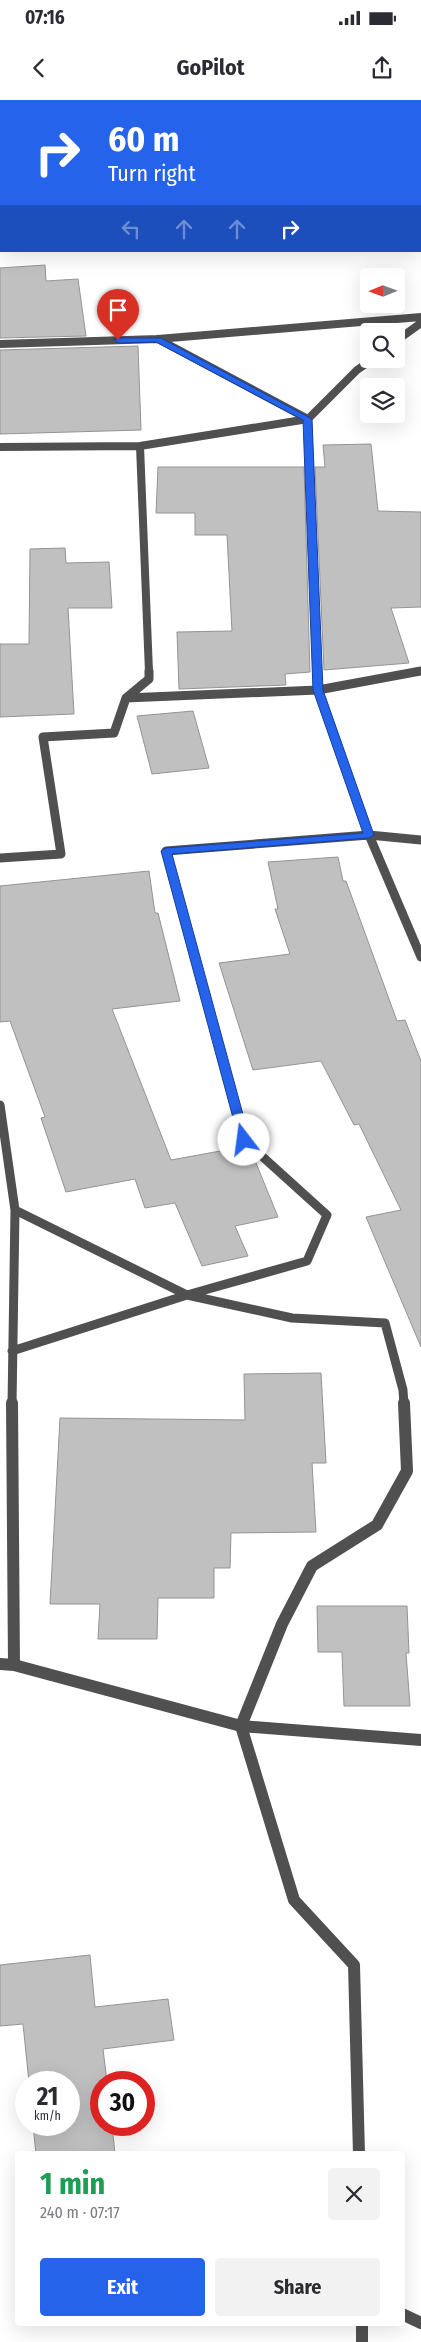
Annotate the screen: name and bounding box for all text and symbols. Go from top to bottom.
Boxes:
text: 07:16 [25,6,65,29]
icon: back [25,54,53,82]
text: GoPilot [177,54,244,81]
icon: share [368,54,396,82]
text: 60 m [108,118,179,160]
icon: right [25,120,90,185]
text: Turn right [108,160,196,187]
icon: left [117,215,145,243]
icon: ahead [170,215,198,243]
icon: ahead [223,215,251,243]
icon: right [276,215,304,243]
north arrow [360,268,405,312]
map controls [360,268,405,423]
pin [97,289,139,340]
icon: arrive [104,296,132,324]
button: search [360,323,405,368]
button: layers [360,378,405,423]
position arrow [217,1113,269,1165]
speed limit sign: 30 [90,2071,155,2136]
text: 21 [37,2082,58,2112]
text: km/h [34,2109,61,2123]
text: 1 min [40,2166,105,2202]
button: close [328,2168,380,2220]
text: 240 m · 07:17 [40,2203,120,2222]
button: Exit [40,2258,205,2316]
button: Share [215,2258,380,2316]

